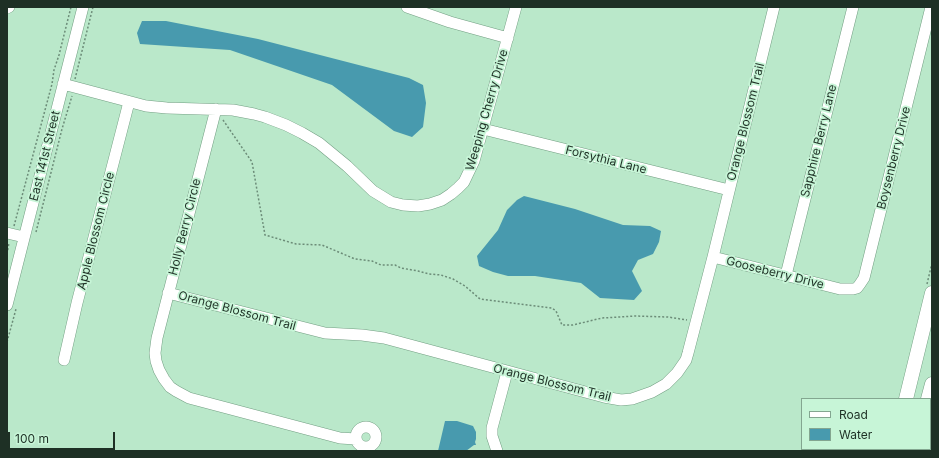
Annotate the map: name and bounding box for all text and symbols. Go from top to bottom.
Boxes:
street label: Weeping Cherry Drive [463,48,511,172]
street label: Orange Blossom Trail [724,62,768,182]
street label: Sapphire Berry Lane [798,83,840,199]
street label: Boysenberry Drive [874,105,914,211]
street label: East 141st Street [27,109,63,203]
street label: Forsythia Lane [564,143,648,177]
street label: Apple Blossom Circle [74,171,118,291]
street label: Holly Berry Circle [166,177,204,277]
street label: Gooseberry Drive [725,254,825,292]
street label: Orange Blossom Trail [177,288,297,334]
street label: Orange Blossom Trail [492,361,612,405]
legend [801,398,931,450]
text: Road [839,407,868,422]
scale bar [10,424,117,450]
text: Water [839,427,872,442]
text: 100 m [15,431,49,446]

